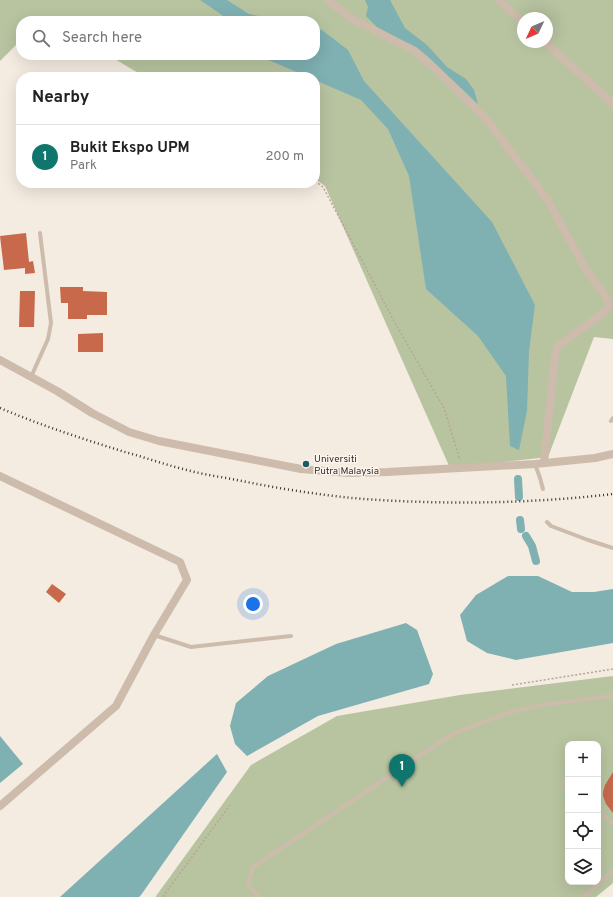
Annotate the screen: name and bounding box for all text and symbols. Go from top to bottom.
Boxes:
north arrow [517,12,553,48]
search box [16,16,320,60]
icon: search [30,27,52,49]
text: Search here [62,29,142,48]
text: Nearby [32,87,89,109]
text: Bukit Ekspo UPM [70,139,190,158]
text: 1 [42,149,48,165]
text: 200 m [265,149,304,165]
text: Park [70,158,97,174]
place label: Universiti Putra Malaysia [314,453,379,478]
marker: Universiti Putra Malaysia [301,459,311,469]
your location [243,594,263,614]
map controls [565,741,601,885]
button: + [565,741,601,777]
pin: 1 [389,754,415,787]
button: − [565,777,601,813]
button: locate [565,813,601,849]
button: layers [565,849,601,885]

